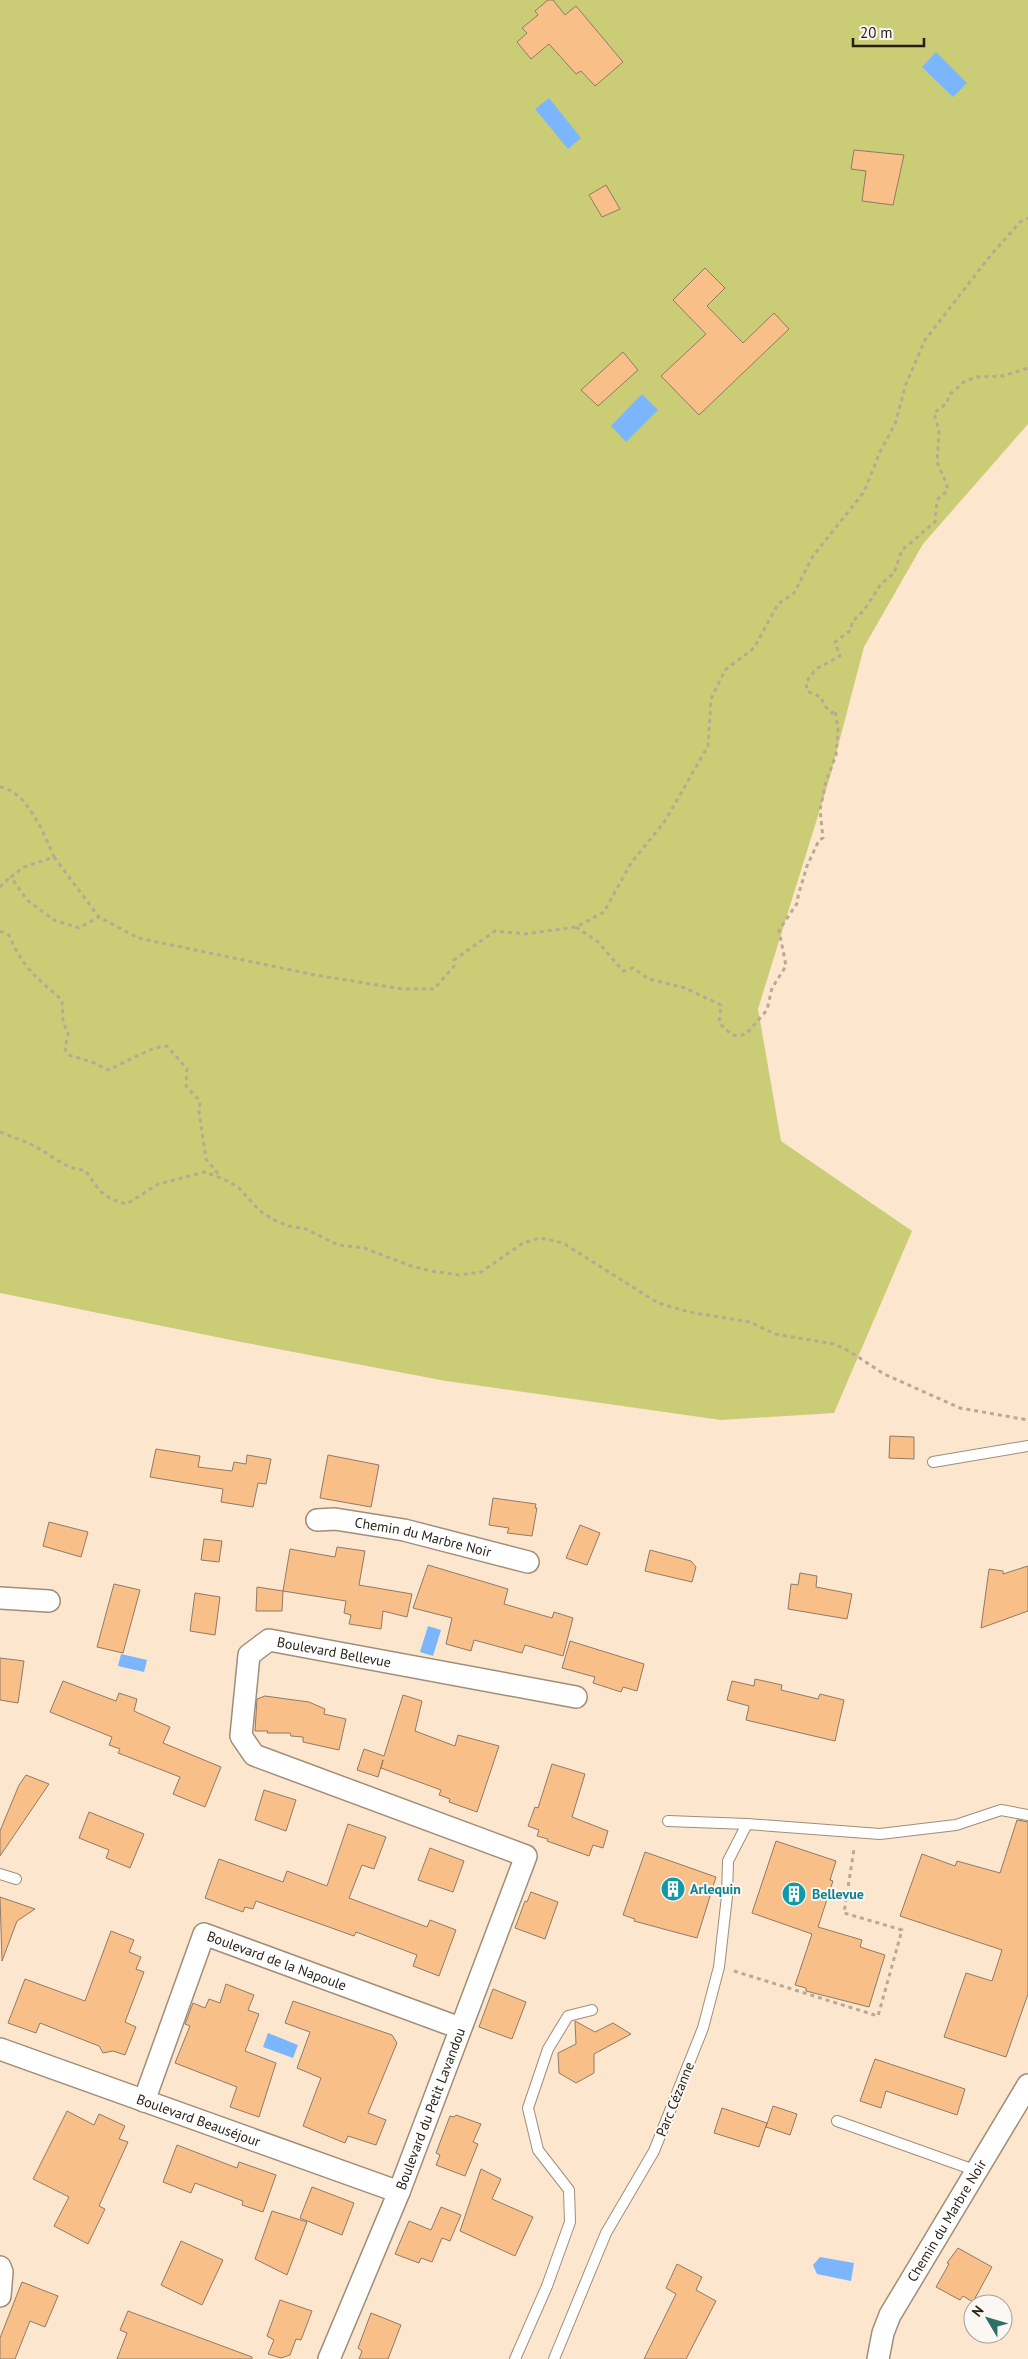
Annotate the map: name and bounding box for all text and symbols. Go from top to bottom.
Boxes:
scale bar [853,15,924,47]
text: 20 m [860,23,893,42]
street label: Chemin du Marbre Noir [353,1513,494,1561]
street label: Boulevard Bellevue [276,1633,393,1671]
building icon: Arlequin [660,1876,686,1902]
place label: Arlequin [690,1880,741,1898]
building icon: Bellevue [781,1881,807,1907]
place label: Bellevue [812,1885,864,1903]
street label: Boulevard de la Napoule [205,1927,349,1995]
street label: Boulevard du Petit Lavandou [392,2025,469,2193]
street label: Parc Cézanne [652,2059,698,2139]
street label: Boulevard Beauséjour [134,2090,263,2151]
street label: Chemin du Marbre Noir [903,2156,990,2285]
north arrow [963,2294,1013,2344]
text: N [968,2302,988,2320]

